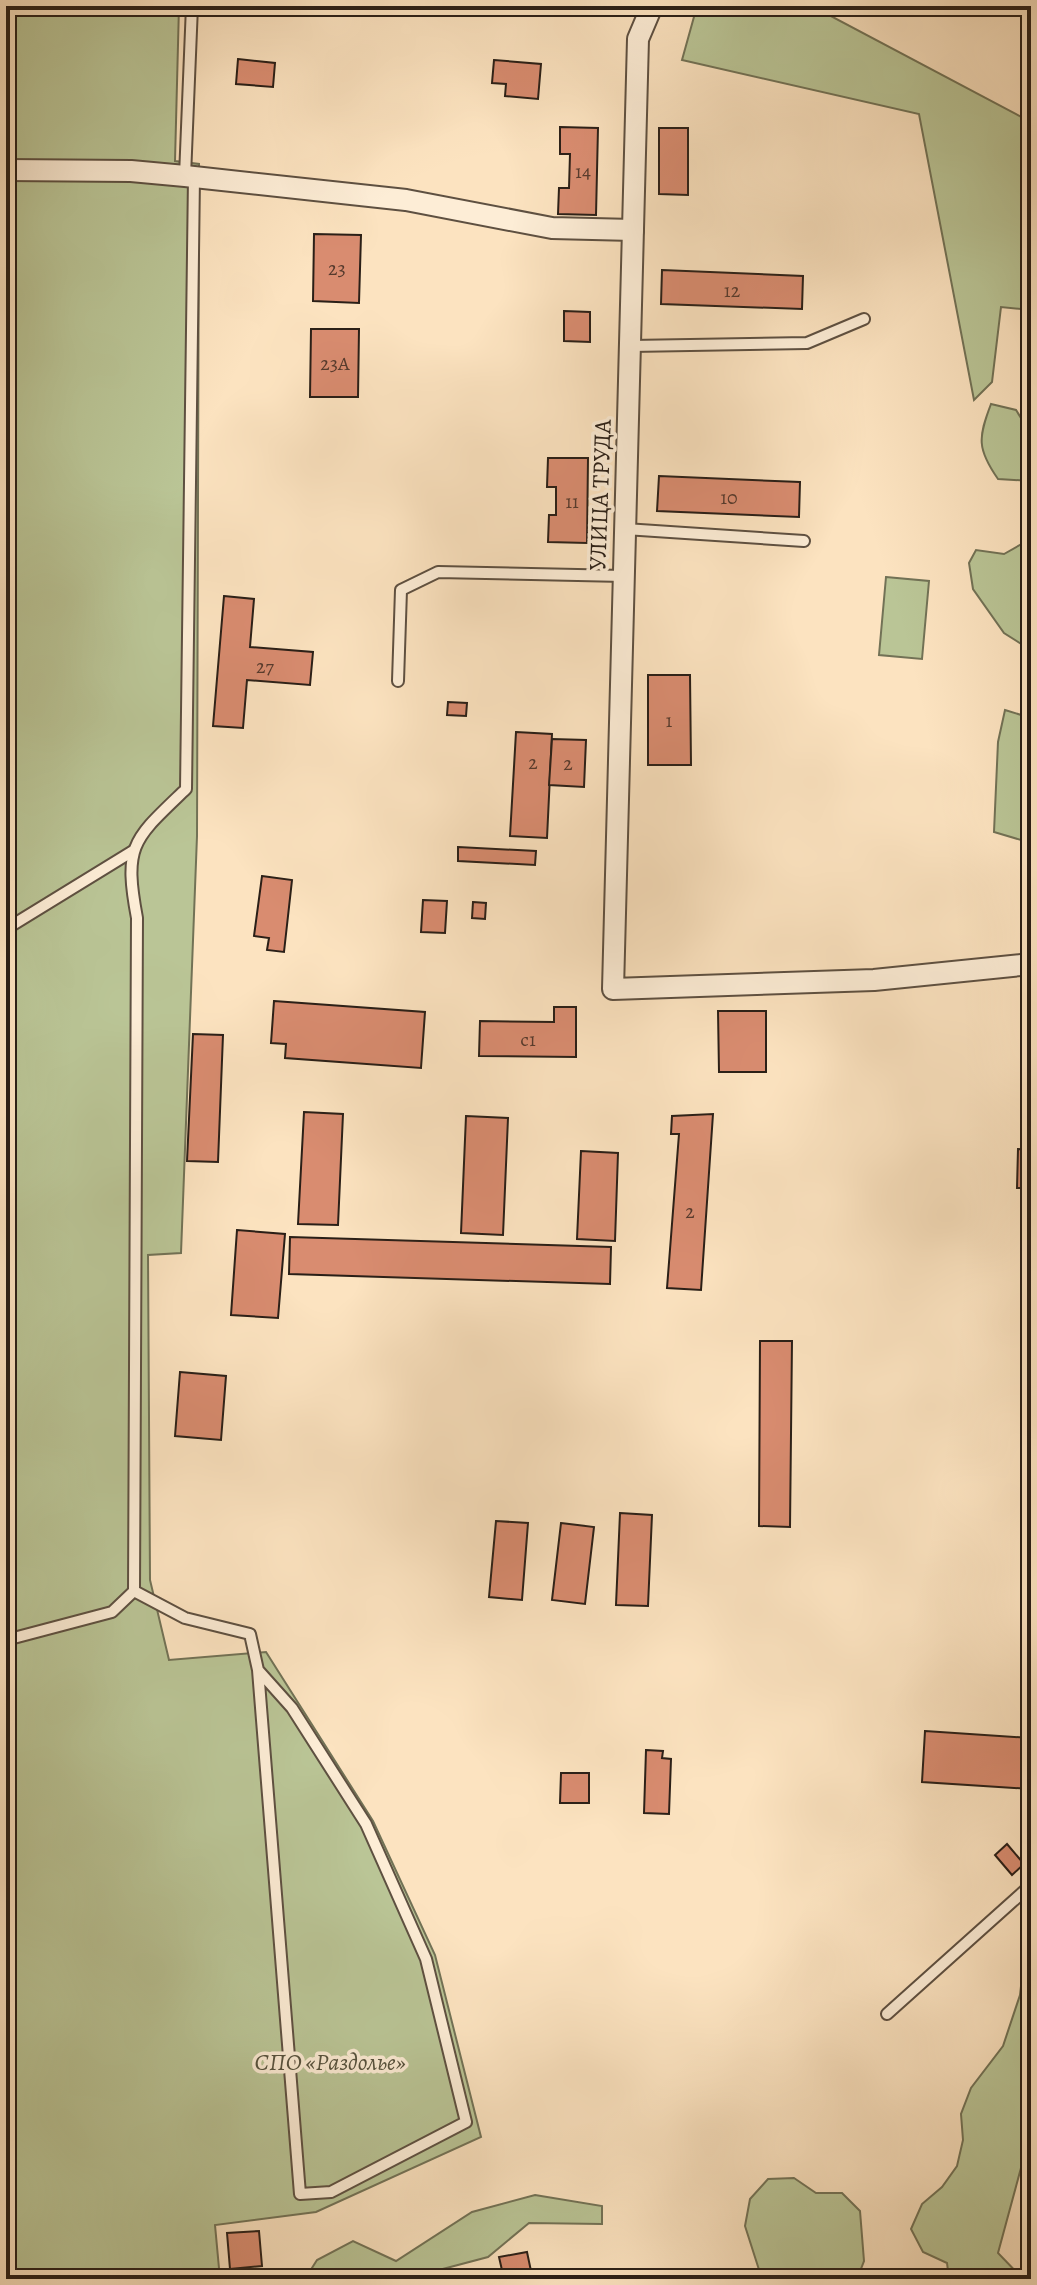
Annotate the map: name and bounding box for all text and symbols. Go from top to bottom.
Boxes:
house number: 14 [575,158,591,185]
house number: 23 [328,255,346,282]
house number: 12 [724,277,741,304]
house number: 23А [320,350,350,377]
street label: УЛИЦА ТРУДА [581,418,619,571]
house number: 10 [720,484,738,511]
house number: 11 [565,488,579,515]
house number: 27 [256,653,275,680]
house number: 1 [666,707,673,734]
house number: 2 [528,749,538,776]
house number: 2 [563,750,573,777]
house number: с1 [520,1026,536,1053]
house number: 2 [685,1198,695,1225]
park label: СПО «Раздолье» [254,2046,406,2078]

